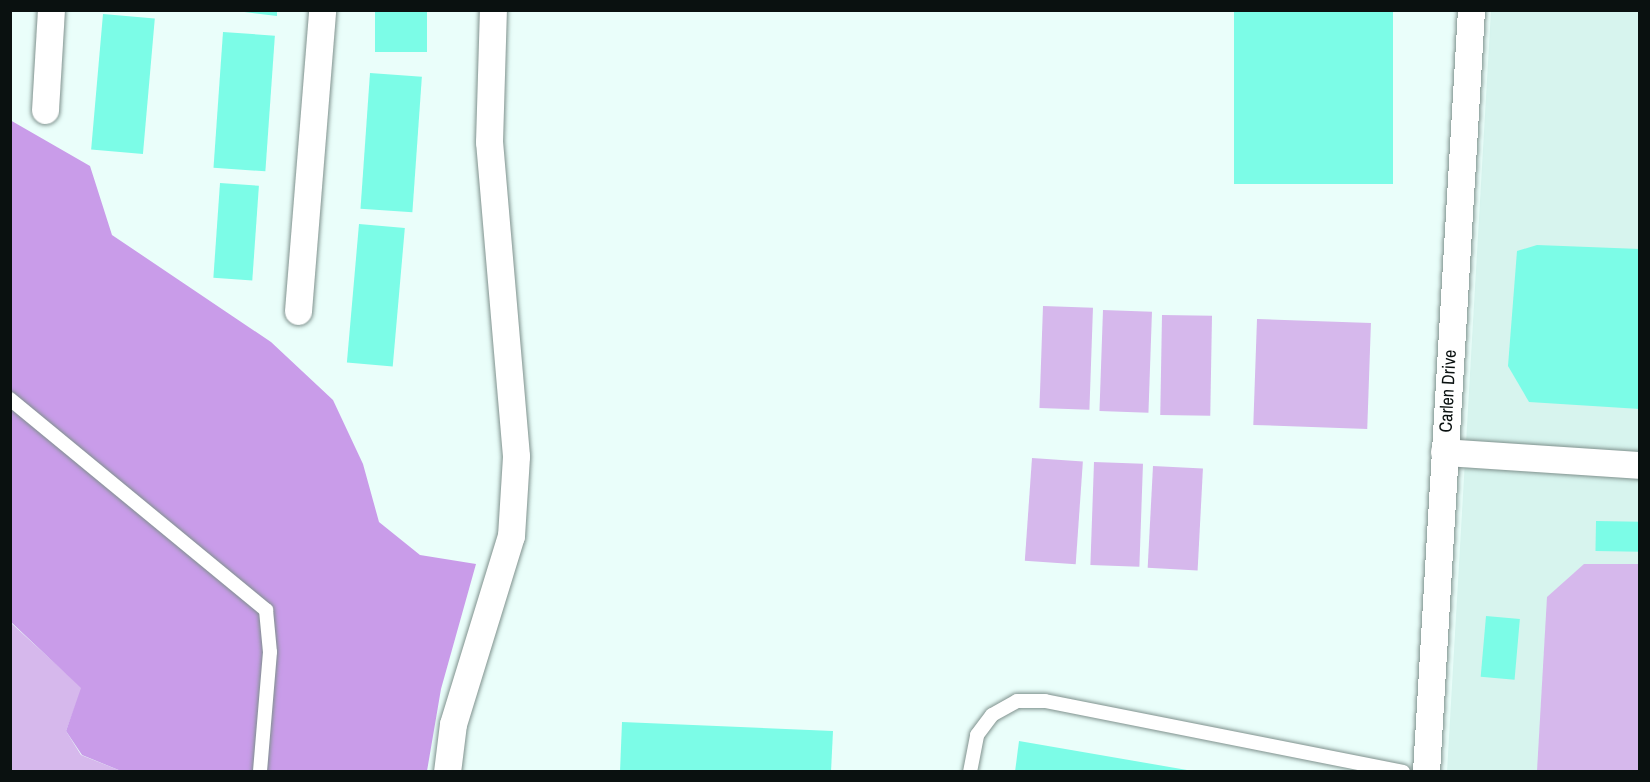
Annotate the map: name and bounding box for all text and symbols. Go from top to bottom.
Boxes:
street label: Carlen Drive [1435,349,1461,433]

